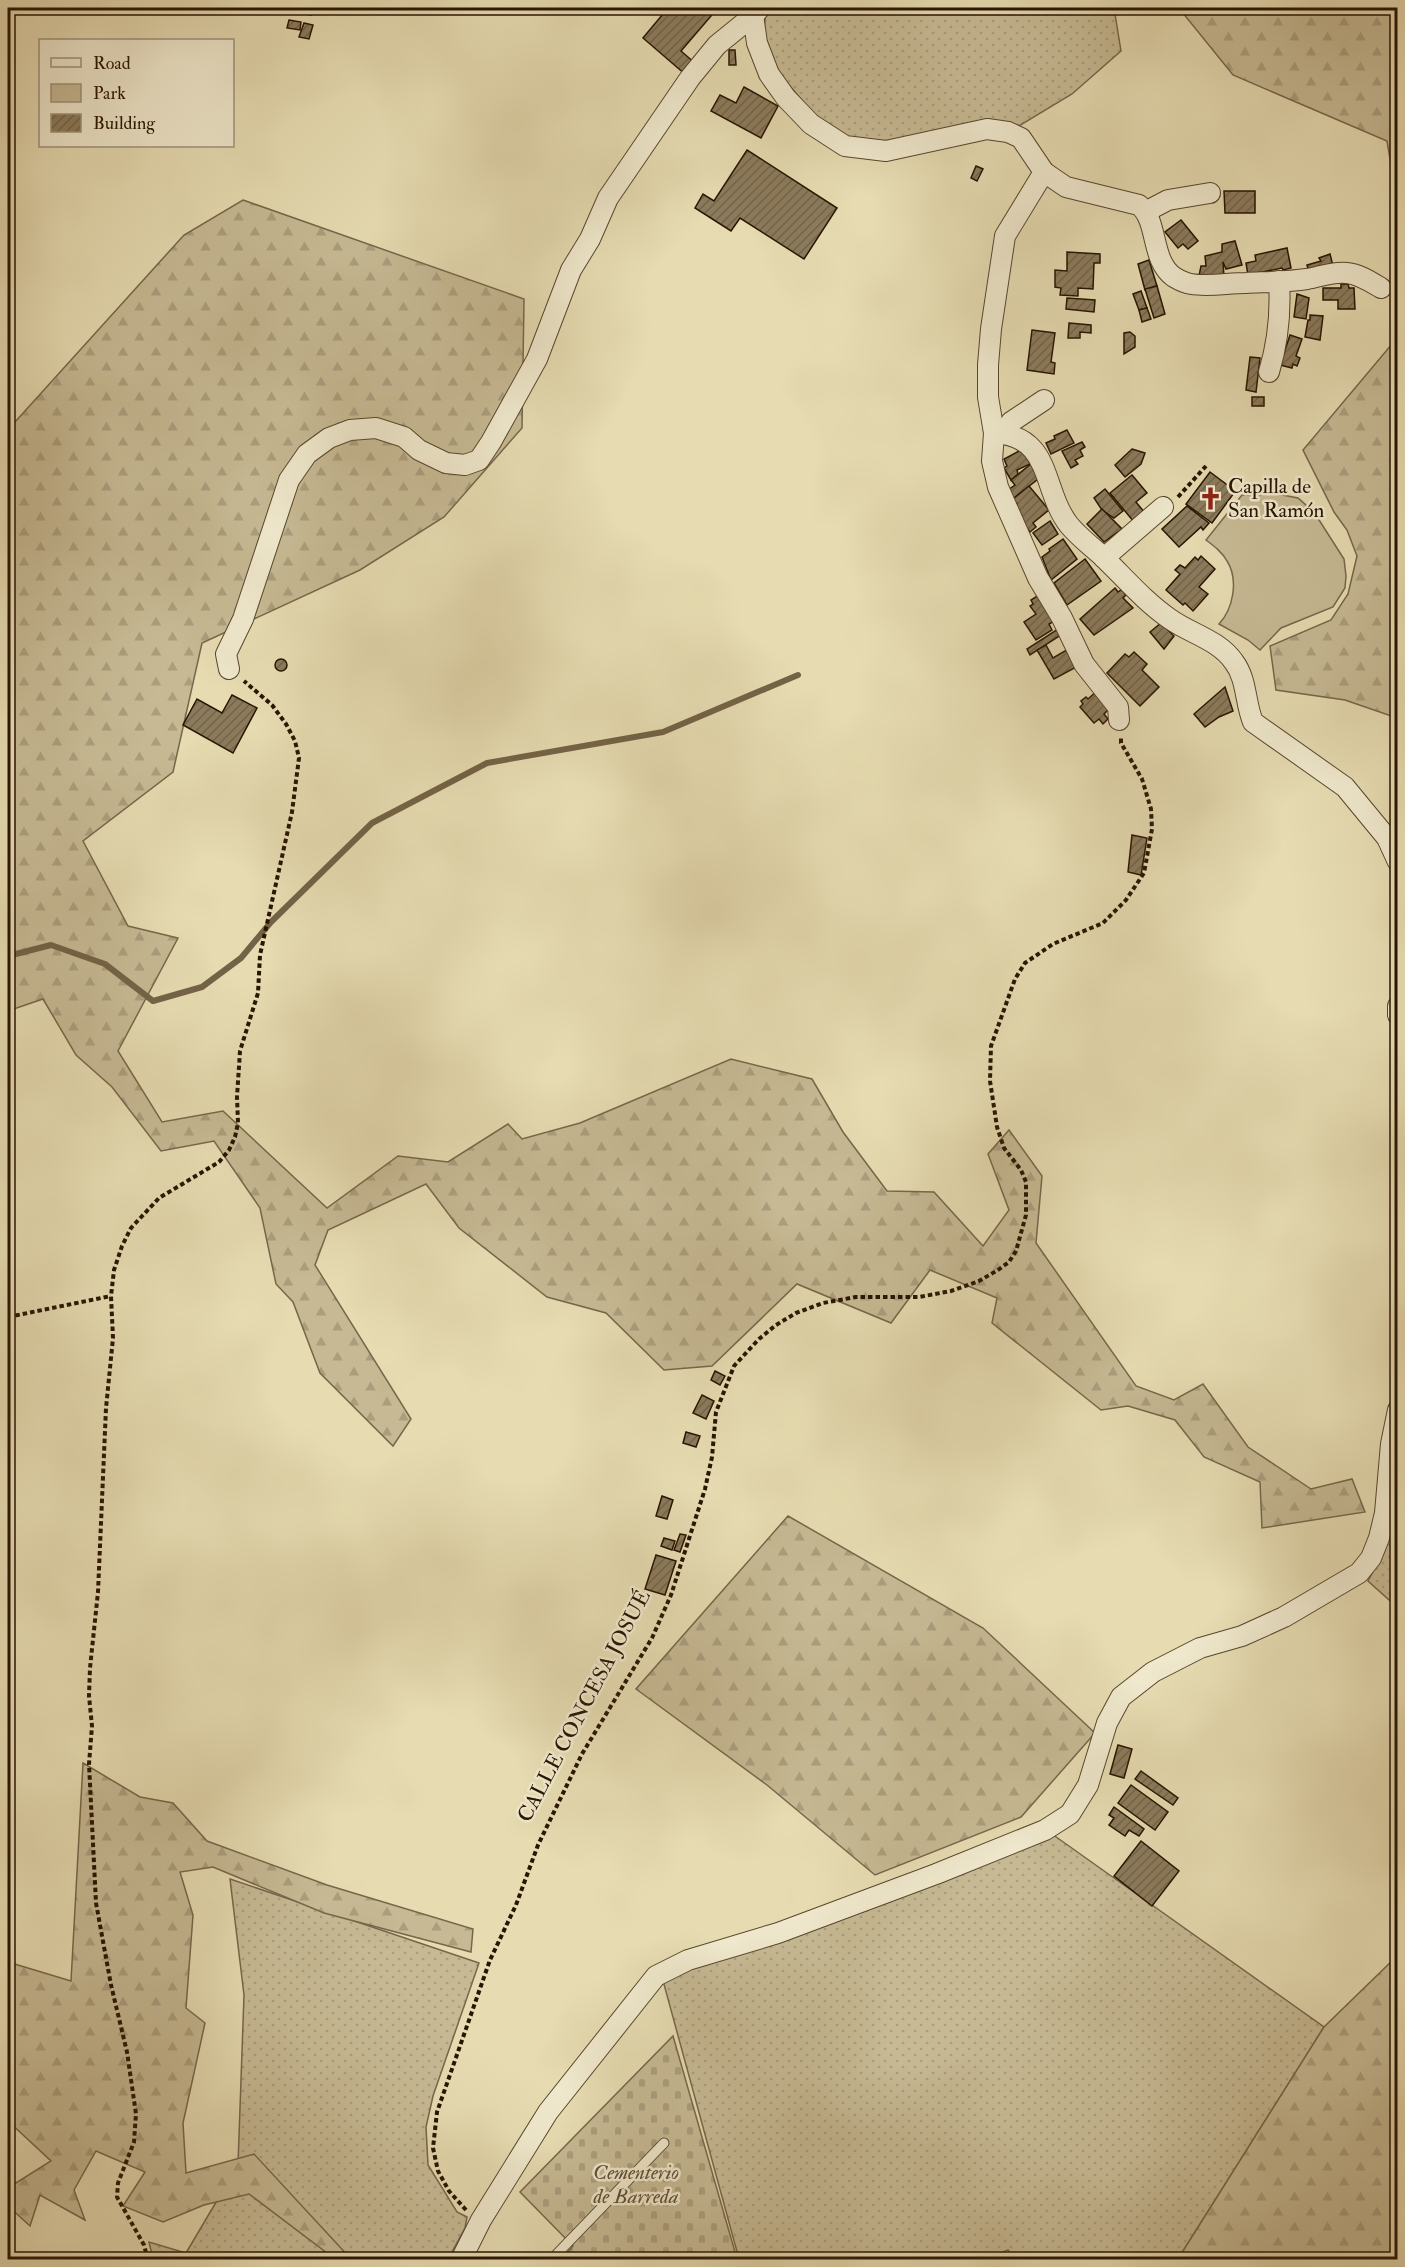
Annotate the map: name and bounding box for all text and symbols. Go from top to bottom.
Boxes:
legend [39,39,234,147]
text: Road [93,52,131,75]
text: Park [93,82,126,105]
text: Building [93,112,156,135]
place label: Capilla de San Ramón [1228,473,1325,524]
church icon: Capilla de San Ramón [1197,485,1223,511]
street label: CALLE CONCESA JOSUÉ [511,1585,657,1827]
park label: Cementerio de Barreda [593,2159,679,2210]

